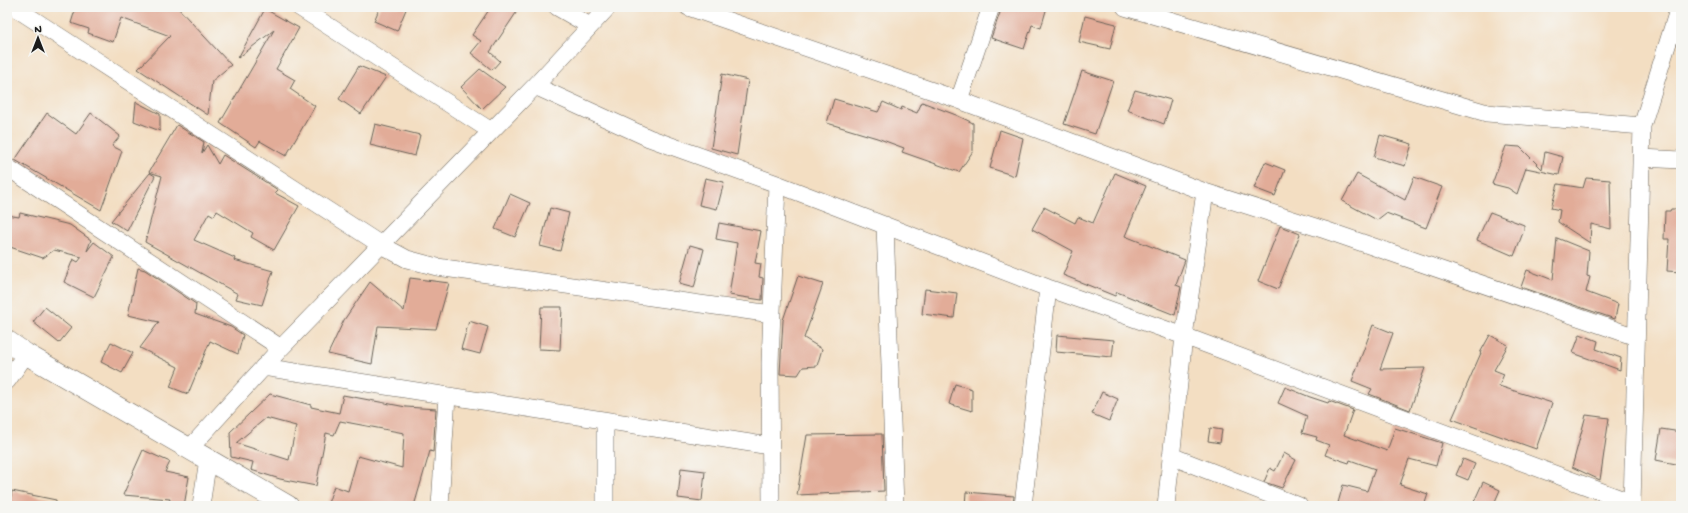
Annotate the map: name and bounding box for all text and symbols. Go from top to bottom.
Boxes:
north arrow [18,18,58,58]
text: N [34,24,42,36]

